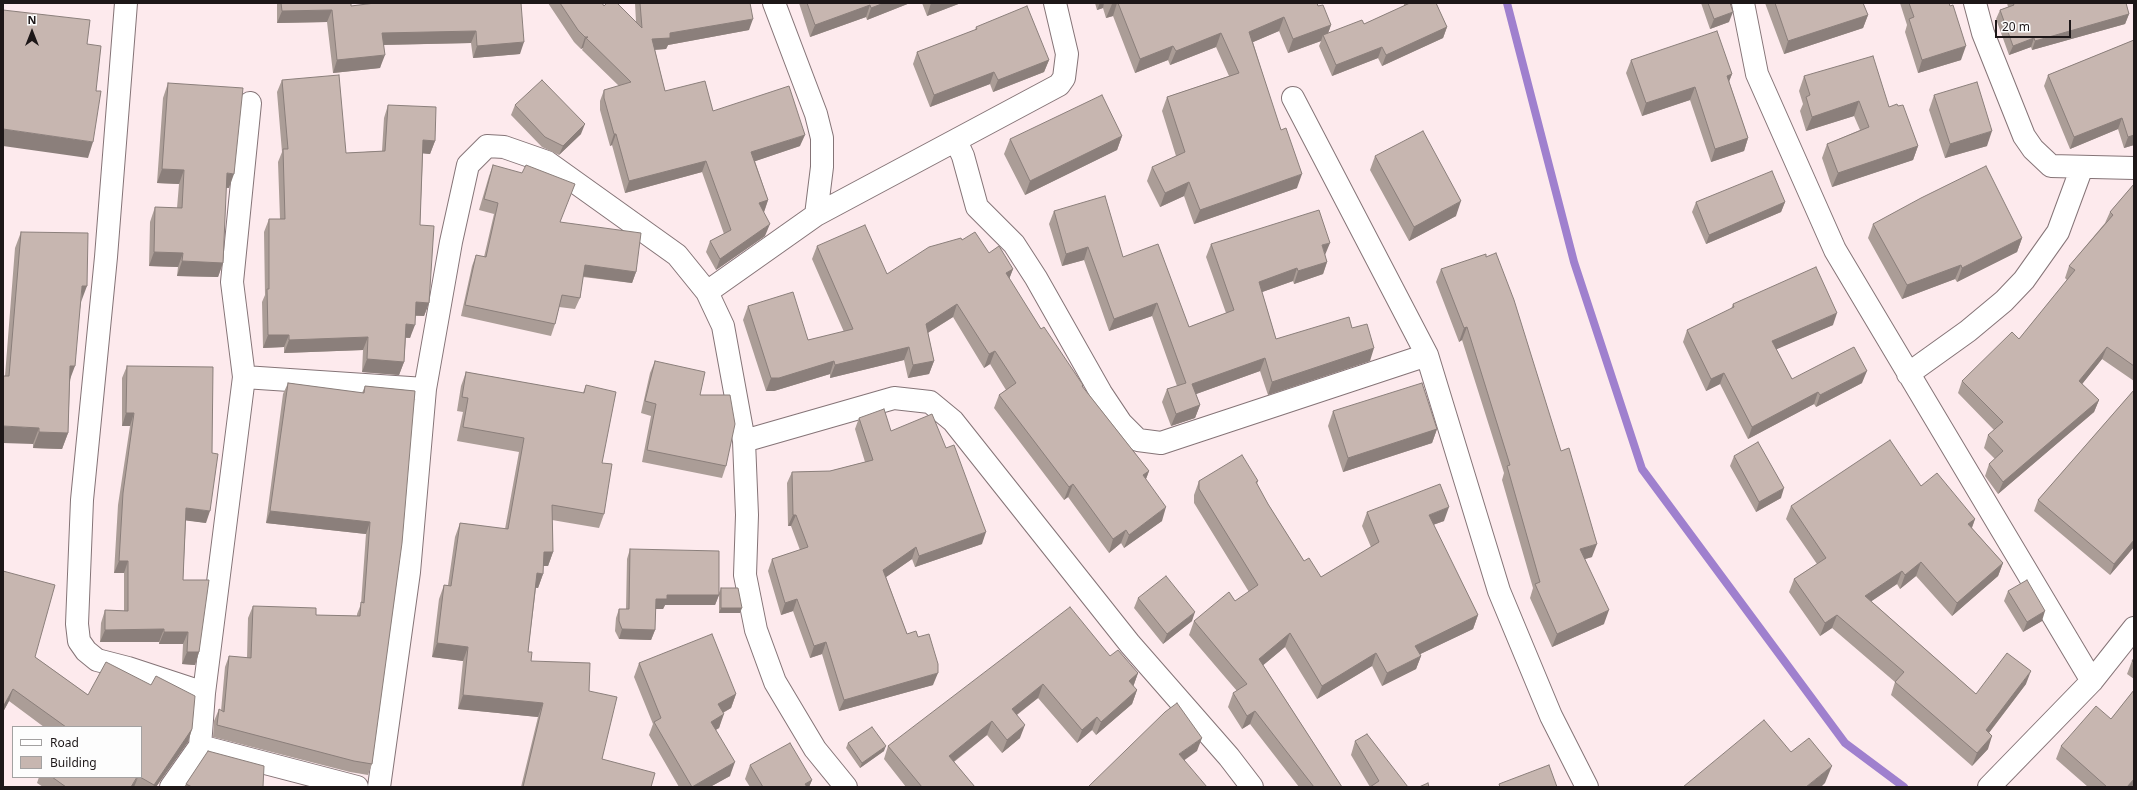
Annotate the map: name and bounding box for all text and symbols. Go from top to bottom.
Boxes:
north arrow [12,12,52,52]
text: N [28,12,36,27]
scale bar [1997,12,2073,38]
text: 20 m [2002,18,2030,35]
legend [12,726,142,778]
text: Road [50,734,79,751]
text: Building [50,754,97,771]

